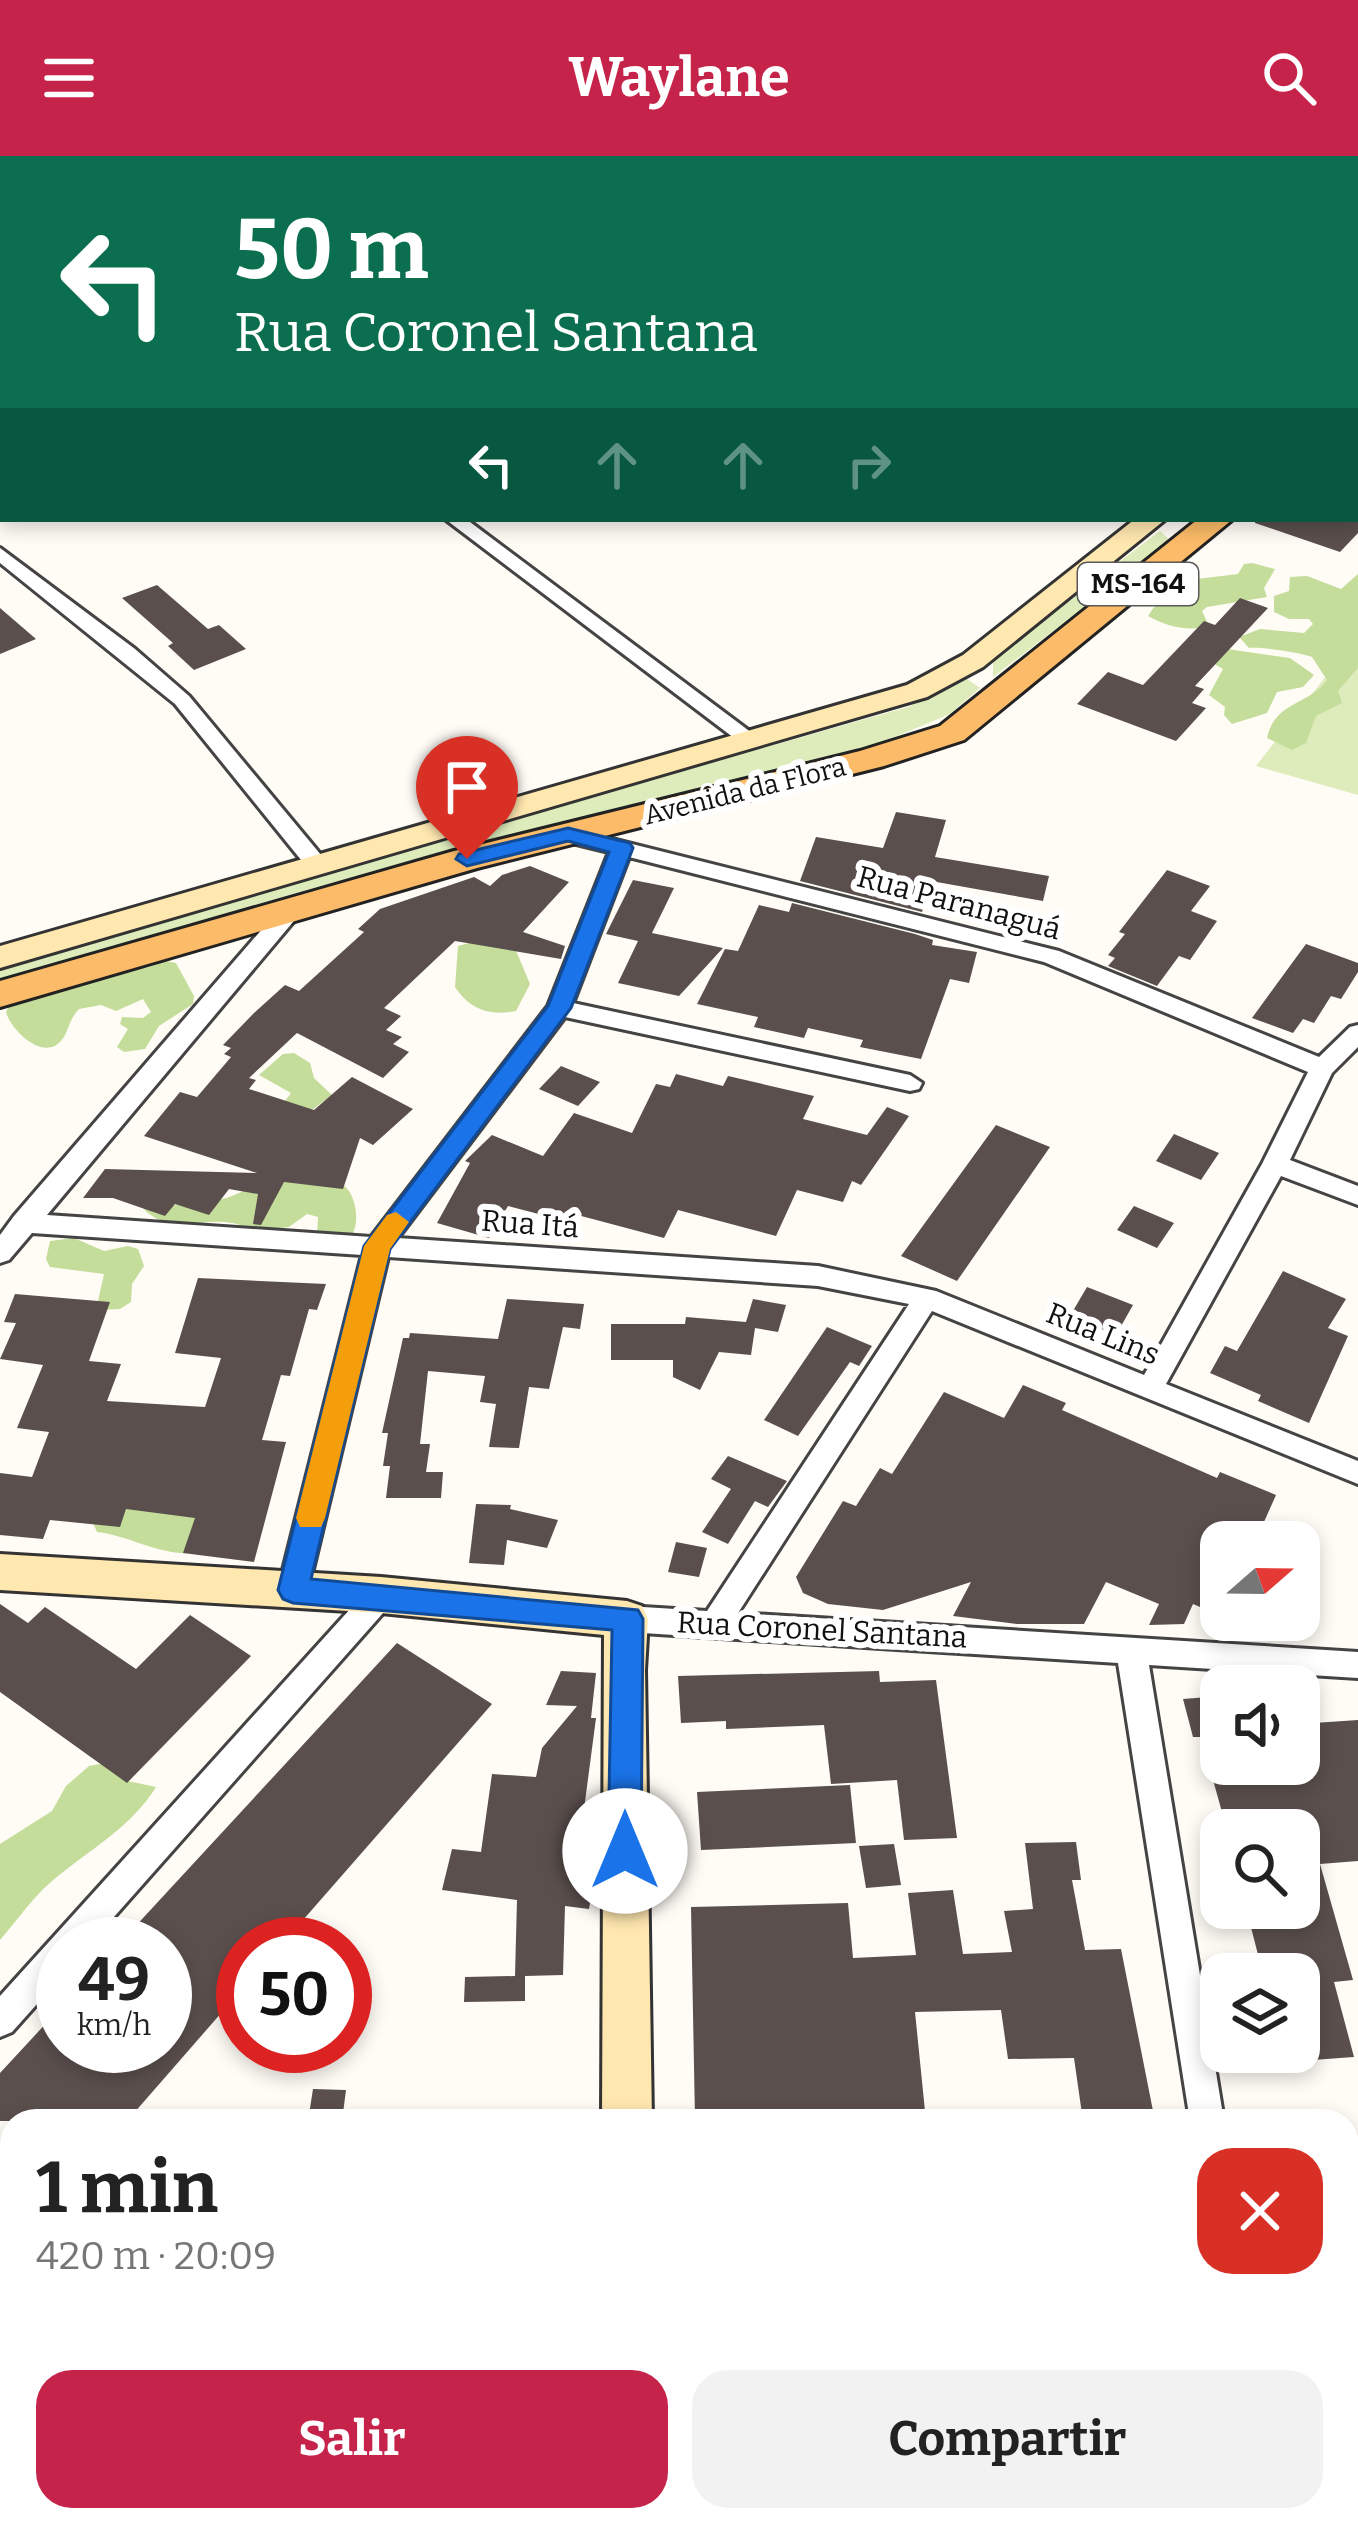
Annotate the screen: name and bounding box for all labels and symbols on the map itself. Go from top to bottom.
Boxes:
road number: MS-164 [1078,563,1198,605]
pin [416,736,518,859]
street label: Avenida da Flora [641,750,850,832]
street label: Rua Paranaguá [853,858,1065,948]
street label: Rua Itá [480,1203,580,1245]
street label: Rua Lins [1041,1295,1165,1373]
north arrow [1200,1521,1320,1641]
street label: Rua Coronel Santana [676,1604,968,1656]
position arrow [562,1788,688,1914]
speed limit sign: 50 [216,1917,372,2073]

